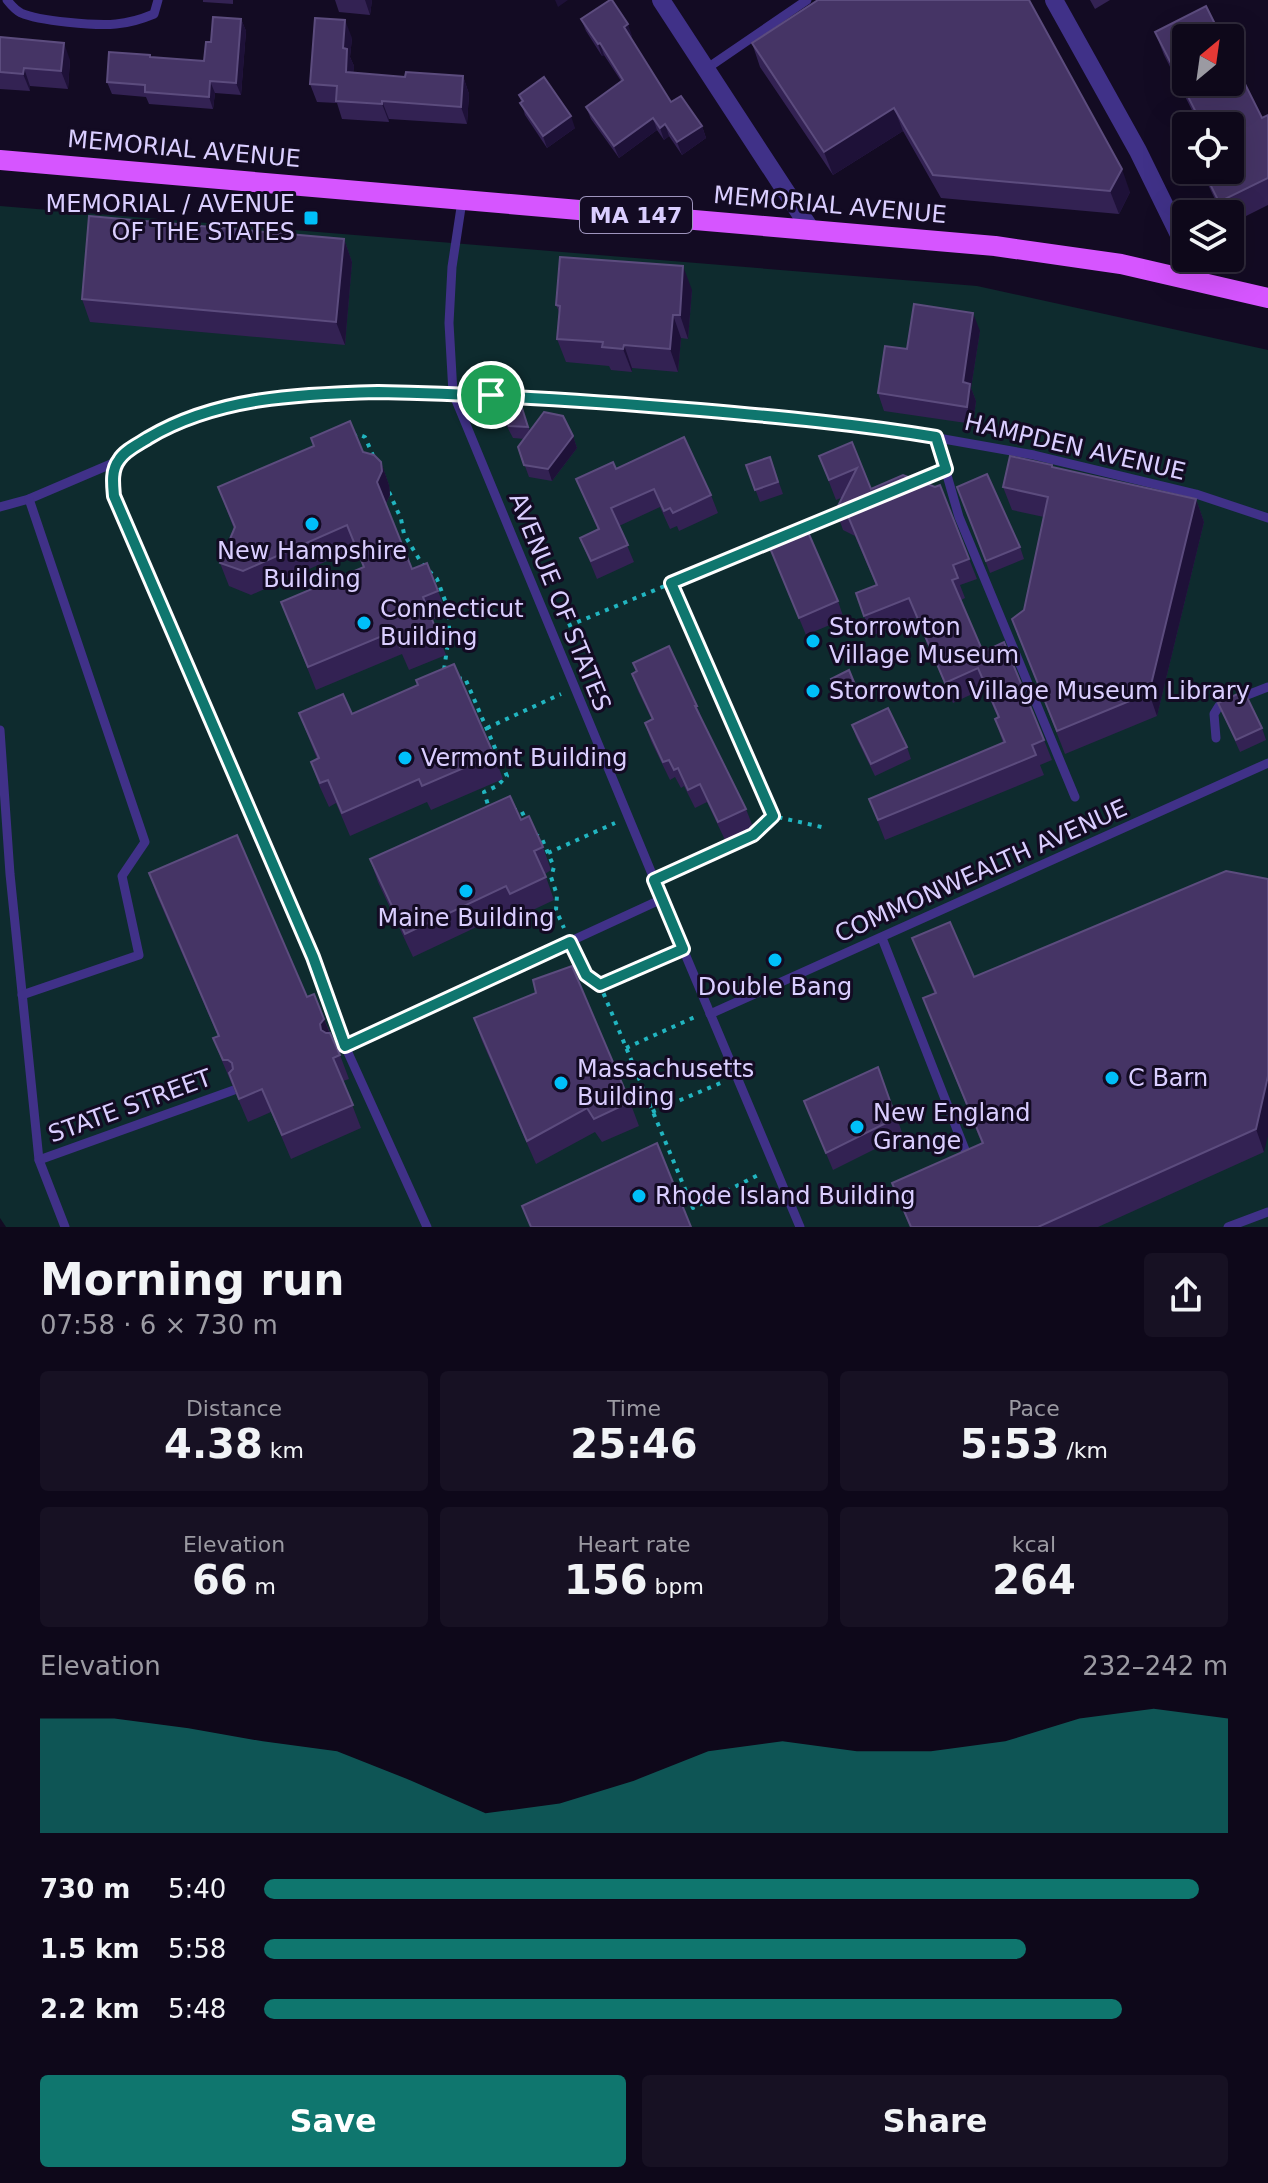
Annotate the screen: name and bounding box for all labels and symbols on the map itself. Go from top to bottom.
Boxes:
north arrow [1172,24,1244,96]
street label: MEMORIAL AVENUE [66,125,302,173]
street label: MEMORIAL AVENUE [712,181,948,229]
place label: MEMORIAL / AVENUE OF THE STATES [45,190,295,246]
road number: MA 147 [580,197,692,233]
marker: MEMORIAL / AVENUE OF THE STATES [302,209,320,227]
pin [457,361,525,429]
street label: HAMPDEN AVENUE [962,408,1188,486]
street label: AVENUE OF STATES [503,489,617,715]
marker: New Hampshire Building [303,515,321,533]
place label: New Hampshire Building [217,537,407,593]
place label: Connecticut Building [380,595,524,651]
place label: Storrowton Village Museum [829,613,1019,669]
marker: Connecticut Building [355,614,373,632]
marker: Storrowton Village Museum [804,632,822,650]
place label: Storrowton Village Museum Library [829,677,1250,705]
marker: Storrowton Village Museum Library [804,682,822,700]
place label: Vermont Building [421,744,627,772]
marker: Vermont Building [396,749,414,767]
street label: COMMONWEALTH AVENUE [831,794,1131,948]
marker: Maine Building [457,882,475,900]
place label: Maine Building [377,904,555,932]
marker: Double Bang [766,951,784,969]
place label: Double Bang [698,973,852,1001]
place label: Massachusetts Building [577,1055,754,1111]
street label: STATE STREET [45,1063,216,1149]
place label: C Barn [1128,1064,1208,1092]
marker: C Barn [1103,1069,1121,1087]
marker: Massachusetts Building [552,1074,570,1092]
place label: New England Grange [873,1099,1030,1155]
marker: New England Grange [848,1118,866,1136]
place label: Rhode Island Building [655,1182,916,1210]
marker: Rhode Island Building [630,1187,648,1205]

